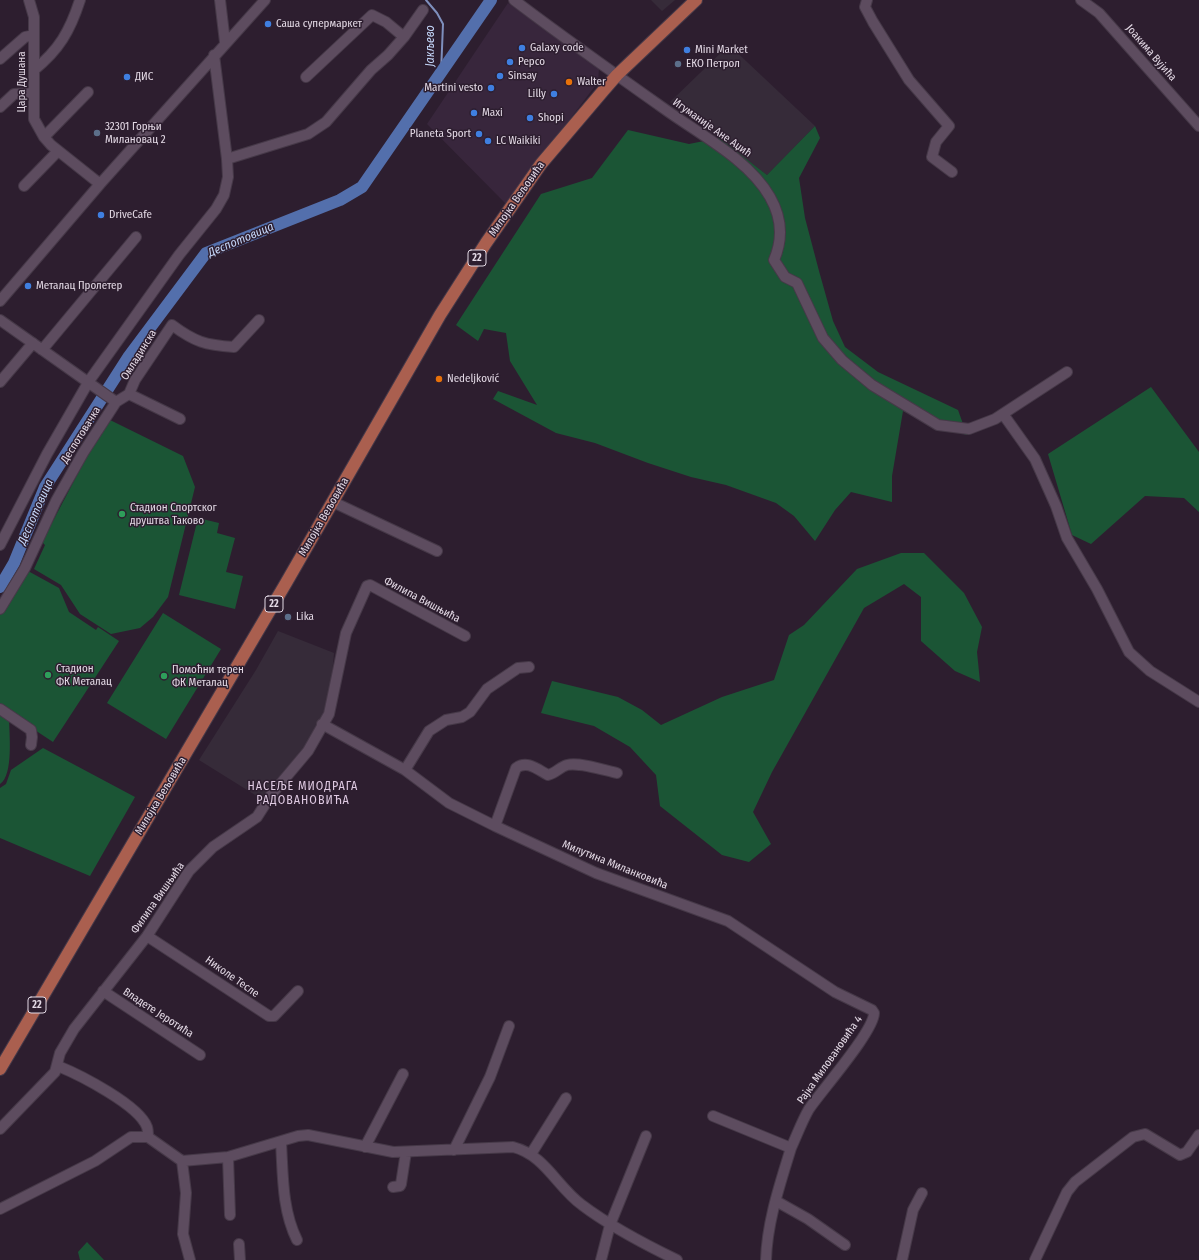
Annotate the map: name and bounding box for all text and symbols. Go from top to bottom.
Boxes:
place label: Саша супермаркет [276,17,362,31]
marker: Саша супермаркет [263,19,273,29]
street label: Јоакима Вујића [1123,22,1179,84]
water label: Јакљево [424,25,438,67]
place label: Galaxy code [530,41,584,55]
marker: Galaxy code [517,43,527,53]
place label: Mini Market [695,43,748,57]
marker: Mini Market [682,45,692,55]
street label: Цара Душана [15,51,29,113]
place label: Pepco [518,55,545,69]
marker: Pepco [505,57,515,67]
place label: ЕКО Петрол [686,57,740,71]
marker: ЕКО Петрол [673,59,683,69]
place label: Sinsay [508,69,537,83]
place label: ДИС [135,70,153,84]
marker: Sinsay [495,71,505,81]
marker: ДИС [122,72,132,82]
place label: Walter [577,75,606,89]
marker: Walter [564,77,574,87]
place label: Martini vesto [424,81,483,95]
marker: Martini vesto [486,83,496,93]
place label: Lilly [528,87,546,101]
marker: Lilly [549,89,559,99]
street label: Игуманије Ане Аџић [670,96,754,160]
place label: Maxi [482,106,503,120]
marker: Maxi [469,108,479,118]
place label: Shopi [538,111,564,125]
marker: Shopi [525,113,535,123]
place label: 32301 Горњи Милановац 2 [105,120,165,146]
place label: Planeta Sport [410,127,471,141]
marker: 32301 Горњи Милановац 2 [92,128,102,138]
marker: Planeta Sport [474,129,484,139]
place label: LC Waikiki [496,134,540,148]
marker: LC Waikiki [483,136,493,146]
street label: Милојка Вељовића [486,159,548,239]
place label: DriveCafe [109,208,152,222]
marker: DriveCafe [96,210,106,220]
water label: Деспотовица [206,220,276,260]
road number: 22 [468,250,486,266]
place label: Металац Пролетер [36,279,122,293]
marker: Металац Пролетер [23,281,33,291]
street label: Омладинска [118,327,160,383]
place label: Nedeljković [447,372,499,386]
marker: Nedeljković [434,374,444,384]
street label: Деспотовачка [58,404,104,466]
street label: Милојка Вељовића [296,475,352,559]
water label: Деспотовица [15,477,57,547]
place label: Стадион Спортског друштва Таково [130,501,217,527]
marker: Стадион Спортског друштва Таково [117,509,127,519]
street label: Филипа Вишњића [382,574,462,626]
road number: 22 [265,596,283,612]
place label: Lika [296,610,314,624]
marker: Lika [283,612,293,622]
place label: Стадион ФК Металац [56,662,112,688]
place label: Помоћни терен ФК Металац [172,663,244,689]
marker: Стадион ФК Металац [43,670,53,680]
marker: Помоћни терен ФК Металац [159,671,169,681]
street label: Милојка Вељовића [133,755,189,837]
district label: НАСЕЉЕ МИОДРАГА РАДОВАНОВИЋА [248,780,358,808]
street label: Милутина Миланковића [560,838,670,892]
street label: Филипа Вишњића [128,860,188,936]
street label: Николе Тесле [203,954,261,1000]
street label: Владете Јеротића [120,985,196,1041]
road number: 22 [28,997,46,1013]
street label: Рајка Миловановића 4 [795,1013,865,1107]

